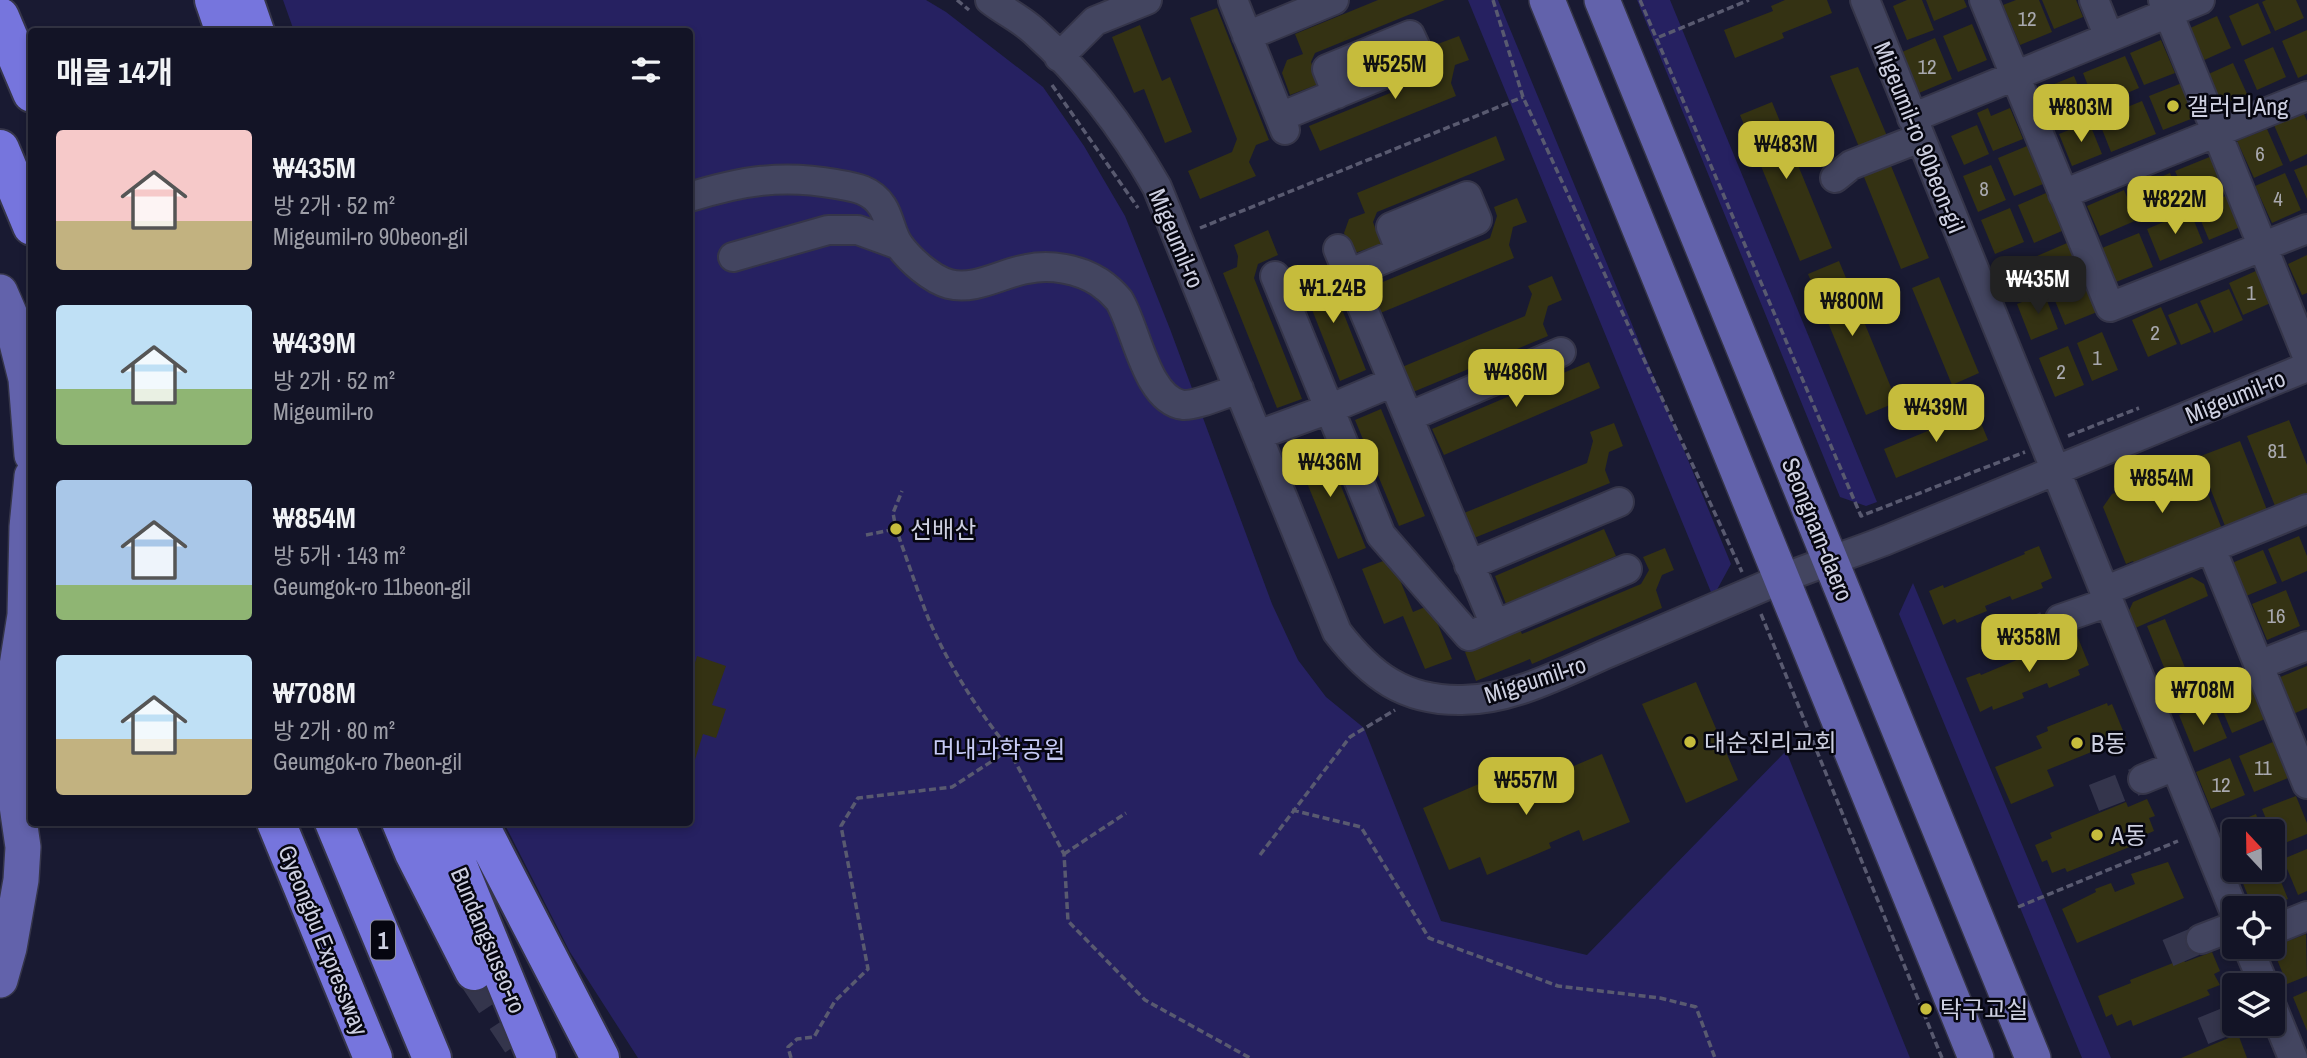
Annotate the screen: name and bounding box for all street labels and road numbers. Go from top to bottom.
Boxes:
street label: Migeumil-ro 90beon-gil [1867,37,1973,237]
street label: Migeumil-ro [1142,183,1212,293]
street label: Migeumil-ro [2180,362,2290,430]
street label: Seongnam-daero [1775,453,1861,605]
street label: Migeumil-ro [1480,648,1590,710]
street label: Gyeongbu Expressway [271,840,377,1040]
street label: Bundangsuseo-ro [444,862,534,1018]
road number: 1 [371,920,395,959]

